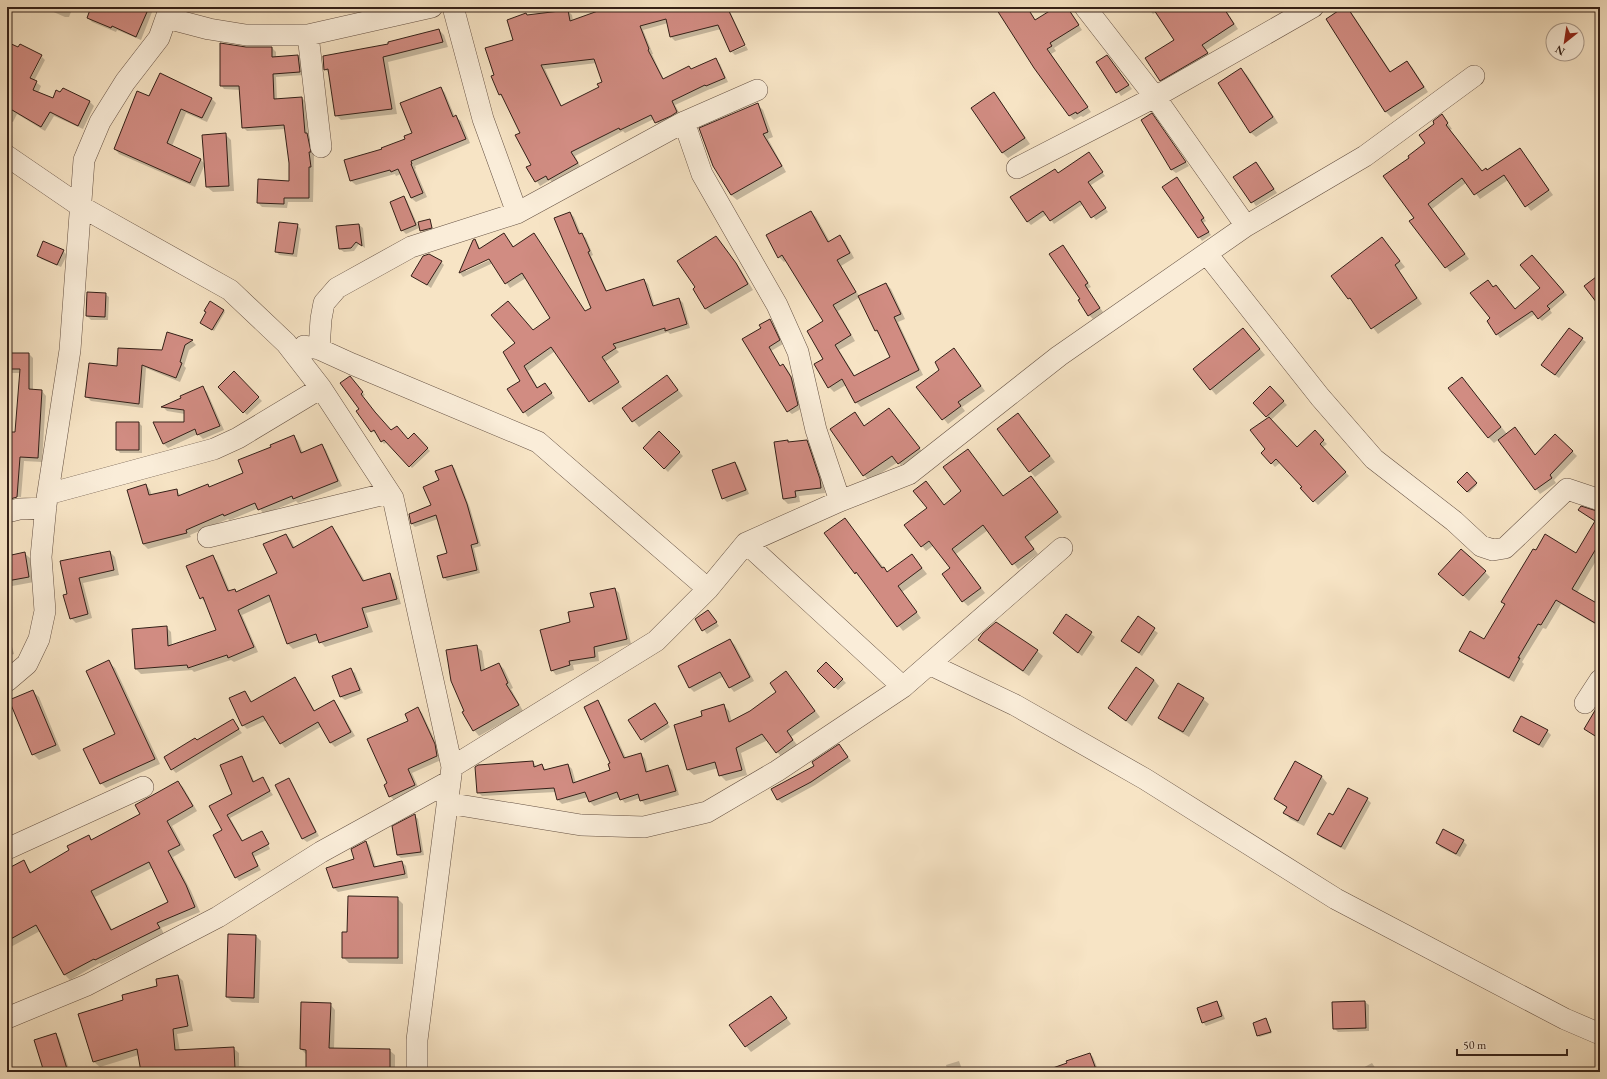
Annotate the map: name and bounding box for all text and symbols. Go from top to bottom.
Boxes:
north arrow [1545,22,1585,62]
text: N [1553,42,1567,59]
scale bar [1457,1031,1567,1057]
text: 50 m [1463,1037,1487,1053]

